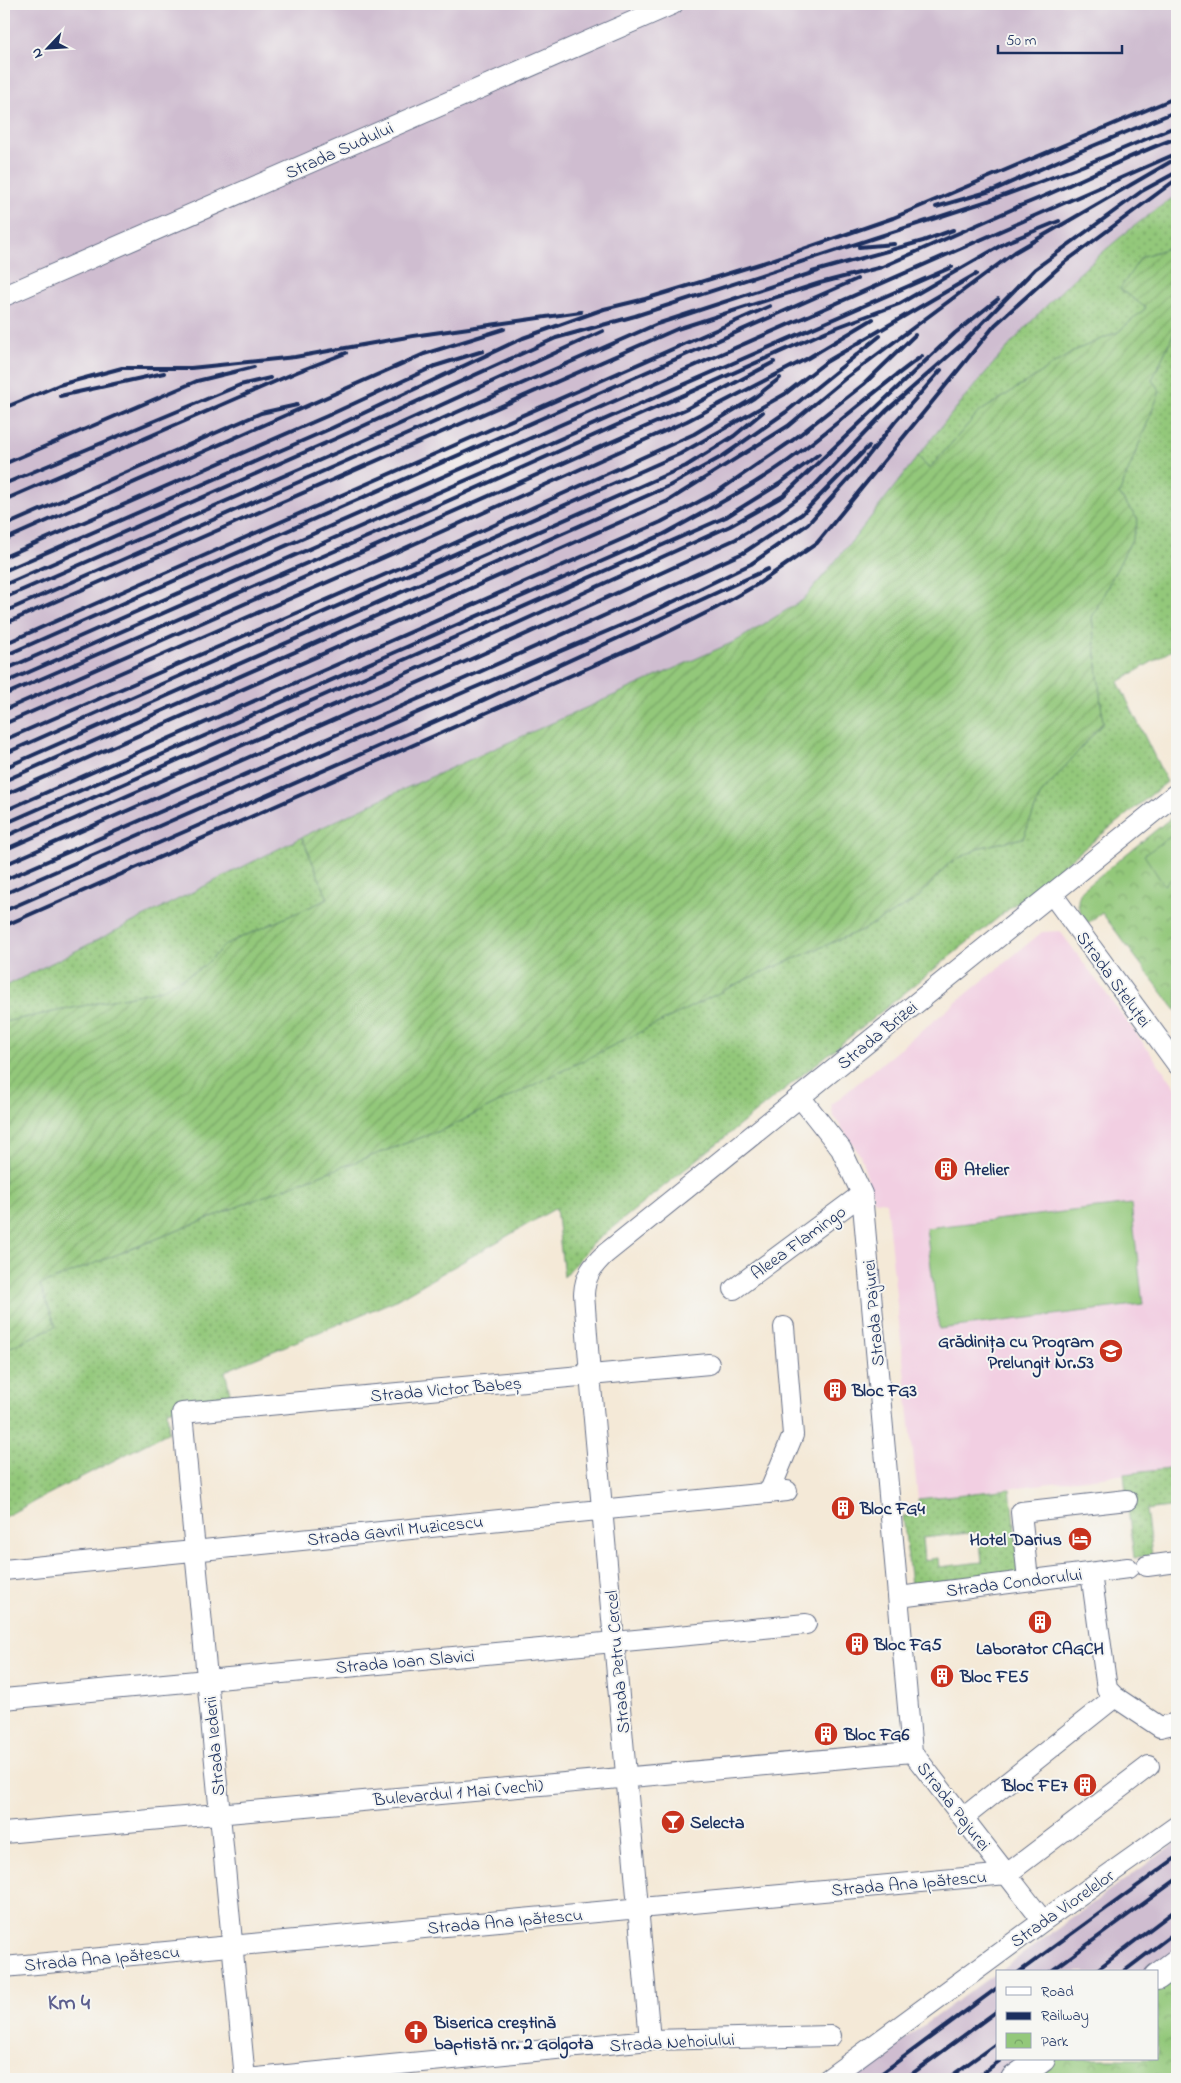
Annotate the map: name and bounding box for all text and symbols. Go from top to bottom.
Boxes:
north arrow [22,22,72,72]
scale bar [998,22,1122,54]
text: 50 m [1006,30,1037,52]
text: N [26,44,49,62]
street label: Strada Sudului [282,116,398,187]
street label: Strada Steluței [1068,927,1156,1034]
street label: Strada Brizei [832,996,924,1077]
building icon: Atelier [933,1156,959,1182]
place label: Atelier [964,1158,1010,1184]
street label: Aleea Flamingo [746,1200,853,1288]
street label: Strada Pajurei [857,1258,893,1367]
place label: Grădinița cu Program Prelungit Nr.53 [938,1330,1095,1378]
school or university icon: Grădinița cu Program Prelungit Nr.53 [1098,1338,1124,1364]
street label: Strada Victor Babeș [369,1371,523,1411]
building icon: Bloc FG3 [822,1377,848,1403]
place label: Bloc FG3 [851,1379,917,1405]
building icon: Bloc FG4 [830,1495,856,1521]
place label: Bloc FG4 [859,1497,925,1523]
street label: Strada Gavril Muzicescu [306,1510,485,1554]
hotel icon: Hotel Darius [1067,1526,1093,1552]
place label: Hotel Darius [969,1528,1062,1554]
street label: Strada Condorului [945,1563,1084,1605]
street label: Strada Petru Cercel [600,1589,638,1734]
building icon: Laborator CAGCH [1027,1609,1053,1635]
building icon: Bloc FG5 [844,1631,870,1657]
place label: Bloc FG5 [873,1633,942,1659]
place label: Laborator CAGCH [976,1637,1104,1663]
street label: Strada Ioan Slavici [334,1644,476,1682]
building icon: Bloc FE5 [929,1663,955,1689]
place label: Bloc FE5 [959,1665,1029,1691]
street label: Strada Iederii [199,1695,233,1797]
building icon: Bloc FG6 [813,1721,839,1747]
place label: Bloc FG6 [843,1723,909,1749]
street label: Strada Pajurei [909,1757,996,1857]
building icon: Bloc FE7 [1072,1772,1098,1798]
street label: Bulevardul 1 Mai (vechi) [371,1774,544,1814]
place label: Bloc FE7 [1001,1774,1069,1800]
bar icon: Selecta [660,1809,686,1835]
place label: Selecta [690,1811,745,1837]
street label: Strada Viorelelor [1006,1864,1121,1955]
street label: Strada Ana Ipătescu [830,1865,988,1905]
street label: Strada Ana Ipătescu [426,1903,584,1943]
street label: Strada Ana Ipătescu [23,1940,181,1980]
legend [996,1970,1158,2060]
text: Road [1041,1981,1074,2003]
district label: Km 4 [48,1988,91,2020]
text: Railway [1041,2005,1089,2028]
place label: Biserica creștină baptistă nr. 2 Golgota [433,2011,594,2059]
church icon: Biserica creștină baptistă nr. 2 Golgota [403,2019,429,2045]
street label: Strada Nehoiului [609,2028,735,2060]
text: Park [1041,2031,1069,2053]

